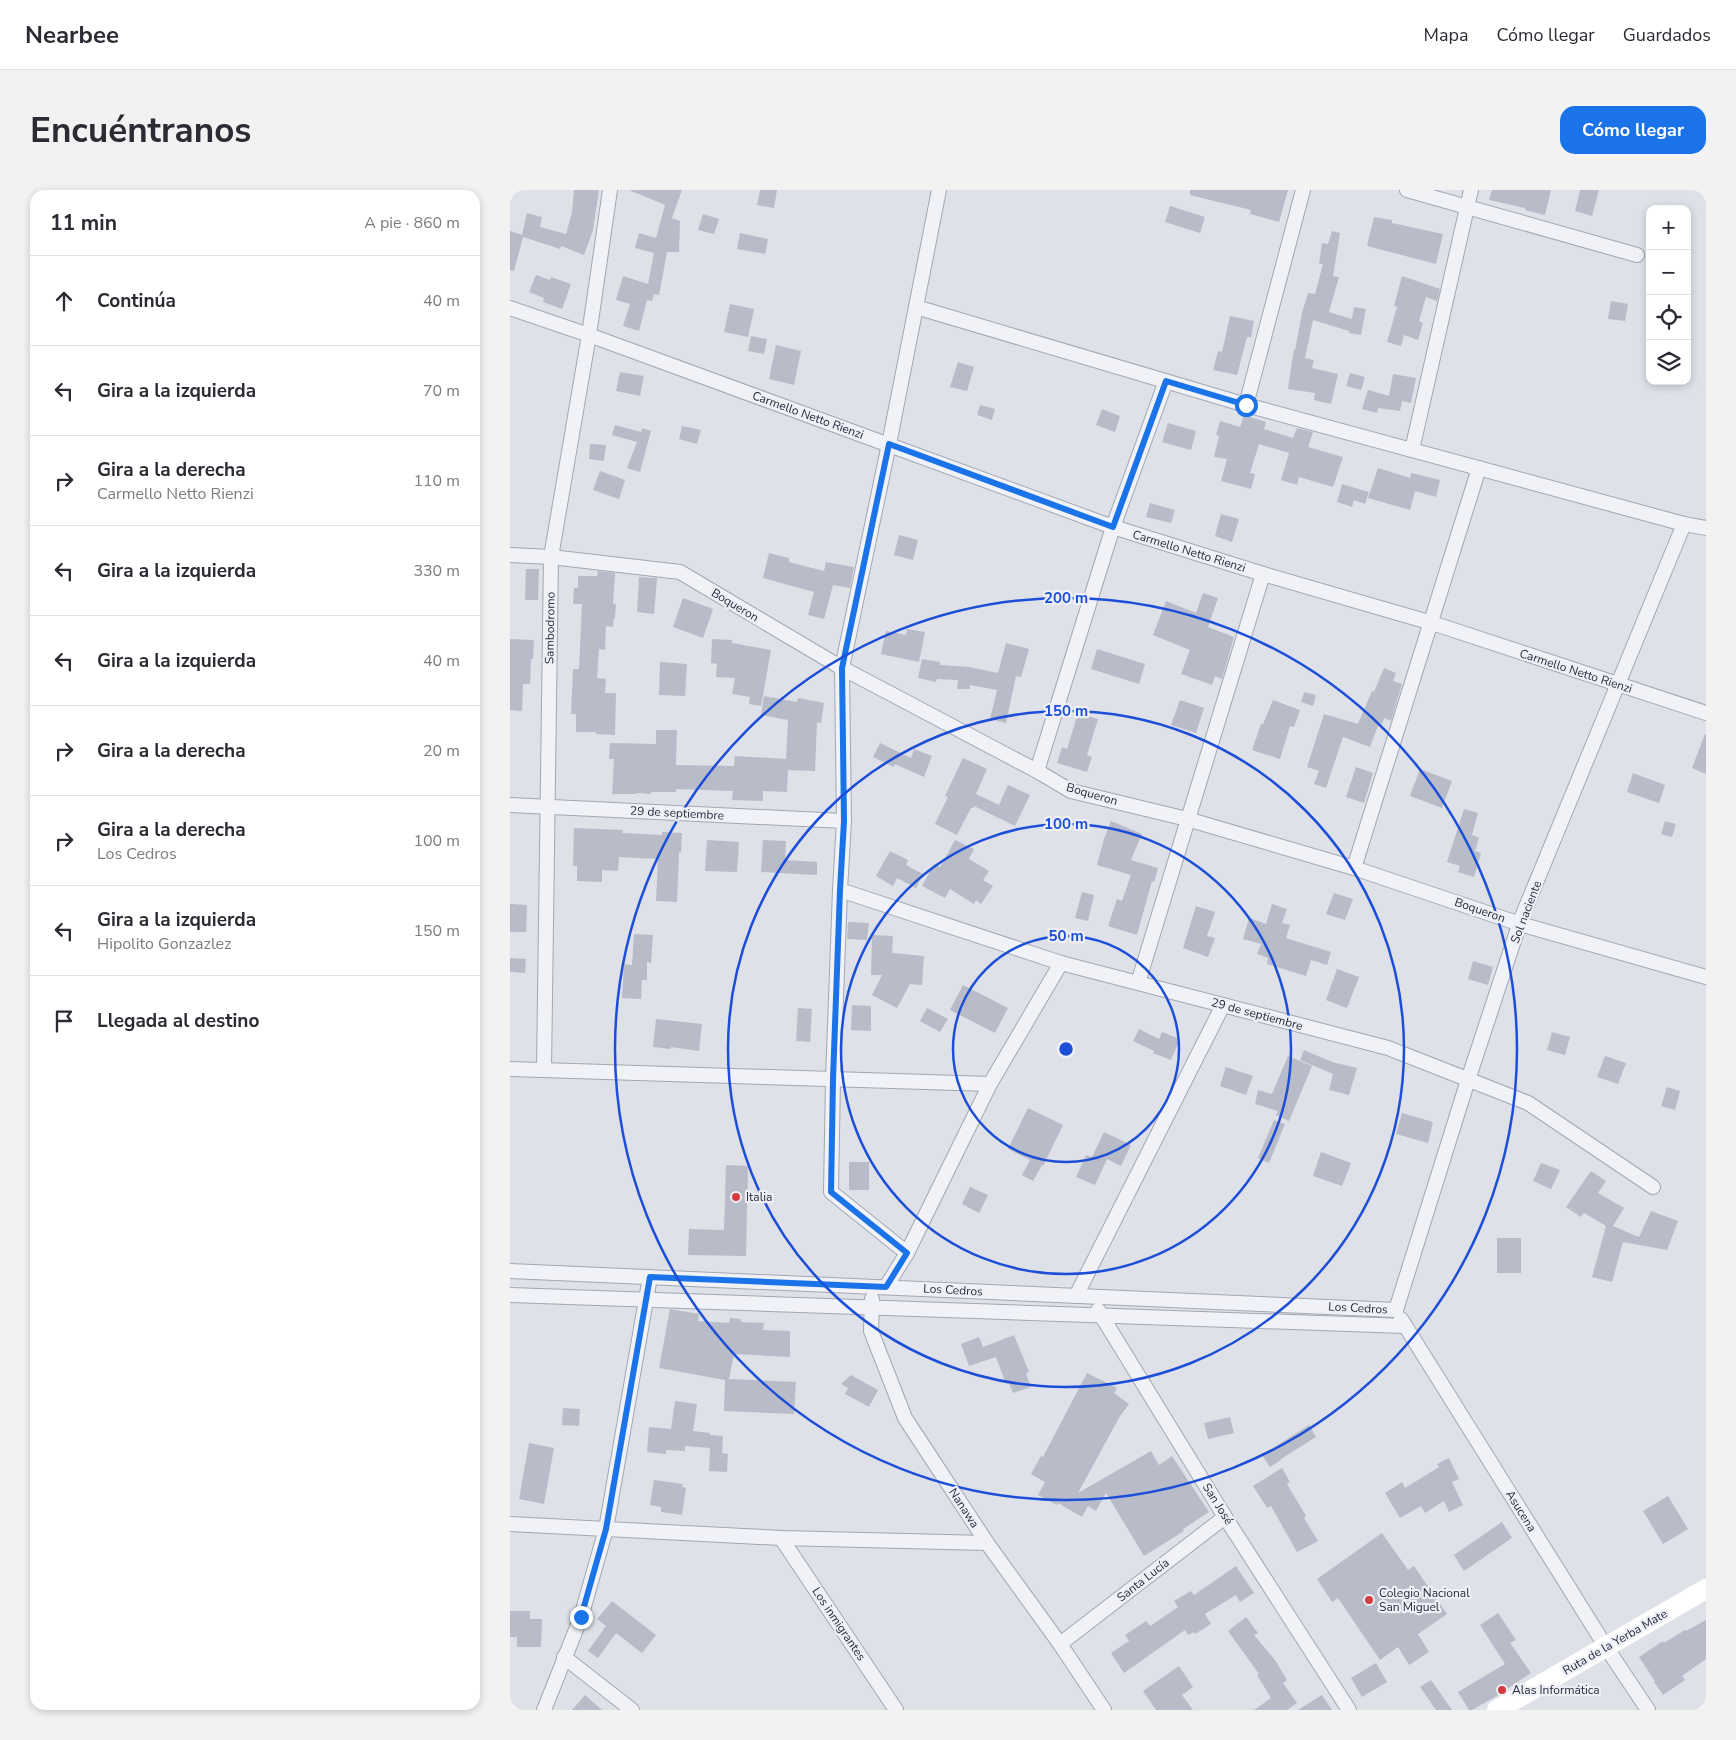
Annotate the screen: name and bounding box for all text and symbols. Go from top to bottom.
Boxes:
text: Nearbee [25,19,119,51]
text: Mapa [1424,23,1469,47]
text: Cómo llegar [1497,23,1595,47]
text: Guardados [1623,23,1711,47]
button: Cómo llegar [1560,106,1706,154]
text: Encuéntranos [30,107,251,154]
map controls [1646,205,1691,385]
button: + [1646,205,1691,250]
text: 11 min [50,209,117,237]
text: A pie · 860 m [364,212,460,234]
button: − [1646,250,1691,295]
icon: ahead [50,287,78,315]
text: Continúa [97,288,176,314]
text: 40 m [423,290,460,312]
button: locate [1646,295,1691,340]
button: layers [1646,340,1691,385]
icon: left [50,377,78,405]
text: Gira a la izquierda [97,378,256,404]
text: 70 m [423,380,460,402]
street label: Carmello Netto Rienzi [750,387,866,443]
route start [1235,394,1258,417]
text: Gira a la derecha [97,457,246,483]
icon: right [50,467,78,495]
text: 110 m [413,470,460,492]
text: Carmello Netto Rienzi [97,483,254,505]
street label: Carmello Netto Rienzi [1130,526,1248,576]
icon: left [50,557,78,585]
text: Gira a la izquierda [97,558,256,584]
text: 330 m [413,560,460,582]
street label: Boqueron [708,585,762,625]
text: 200 m [1044,588,1088,608]
street label: Sambodromo [541,591,559,664]
street label: Carmello Netto Rienzi [1518,645,1634,697]
icon: left [50,647,78,675]
text: Gira a la izquierda [97,648,256,674]
text: 40 m [423,650,460,672]
text: 150 m [1044,701,1088,721]
icon: right [50,737,78,765]
text: Gira a la derecha [97,738,246,764]
text: 20 m [423,740,460,762]
street label: Boqueron [1065,779,1119,809]
street label: 29 de septiembre [630,803,724,823]
text: 100 m [1044,814,1088,834]
text: Gira a la derecha [97,817,246,843]
icon: right [50,827,78,855]
text: 100 m [413,830,460,852]
text: Los Cedros [97,843,177,865]
street label: Sol naciente [1507,878,1545,946]
street label: Boqueron [1453,894,1507,926]
text: Gira a la izquierda [97,907,256,933]
icon: left [50,917,78,945]
text: 150 m [413,920,460,942]
text: 50 m [1048,926,1084,946]
text: Hipolito Gonzazlez [97,933,231,955]
street label: 29 de septiembre [1209,994,1305,1034]
icon: arrive [50,1007,78,1035]
text: Llegada al destino [97,1008,259,1034]
centre of rings [1057,1040,1075,1058]
place label: Italia [746,1189,772,1205]
marker: Italia [730,1191,742,1203]
street label: Los Cedros [923,1280,983,1300]
street label: Los Cedros [1328,1298,1388,1318]
street label: San José [1199,1480,1237,1528]
street label: Nanawa [945,1485,983,1531]
street label: Asucena [1502,1487,1540,1535]
street label: Santa Lucía [1114,1555,1172,1605]
street label: Los inmigrantes [808,1584,870,1664]
place label: Colegio Nacional San Miguel [1379,1585,1470,1615]
marker: Colegio Nacional San Miguel [1363,1594,1375,1606]
street label: Ruta de la Yerba Mate [1560,1605,1670,1679]
route end [570,1606,593,1629]
place label: Alas Informática [1512,1682,1600,1698]
marker: Alas Informática [1496,1684,1508,1696]

